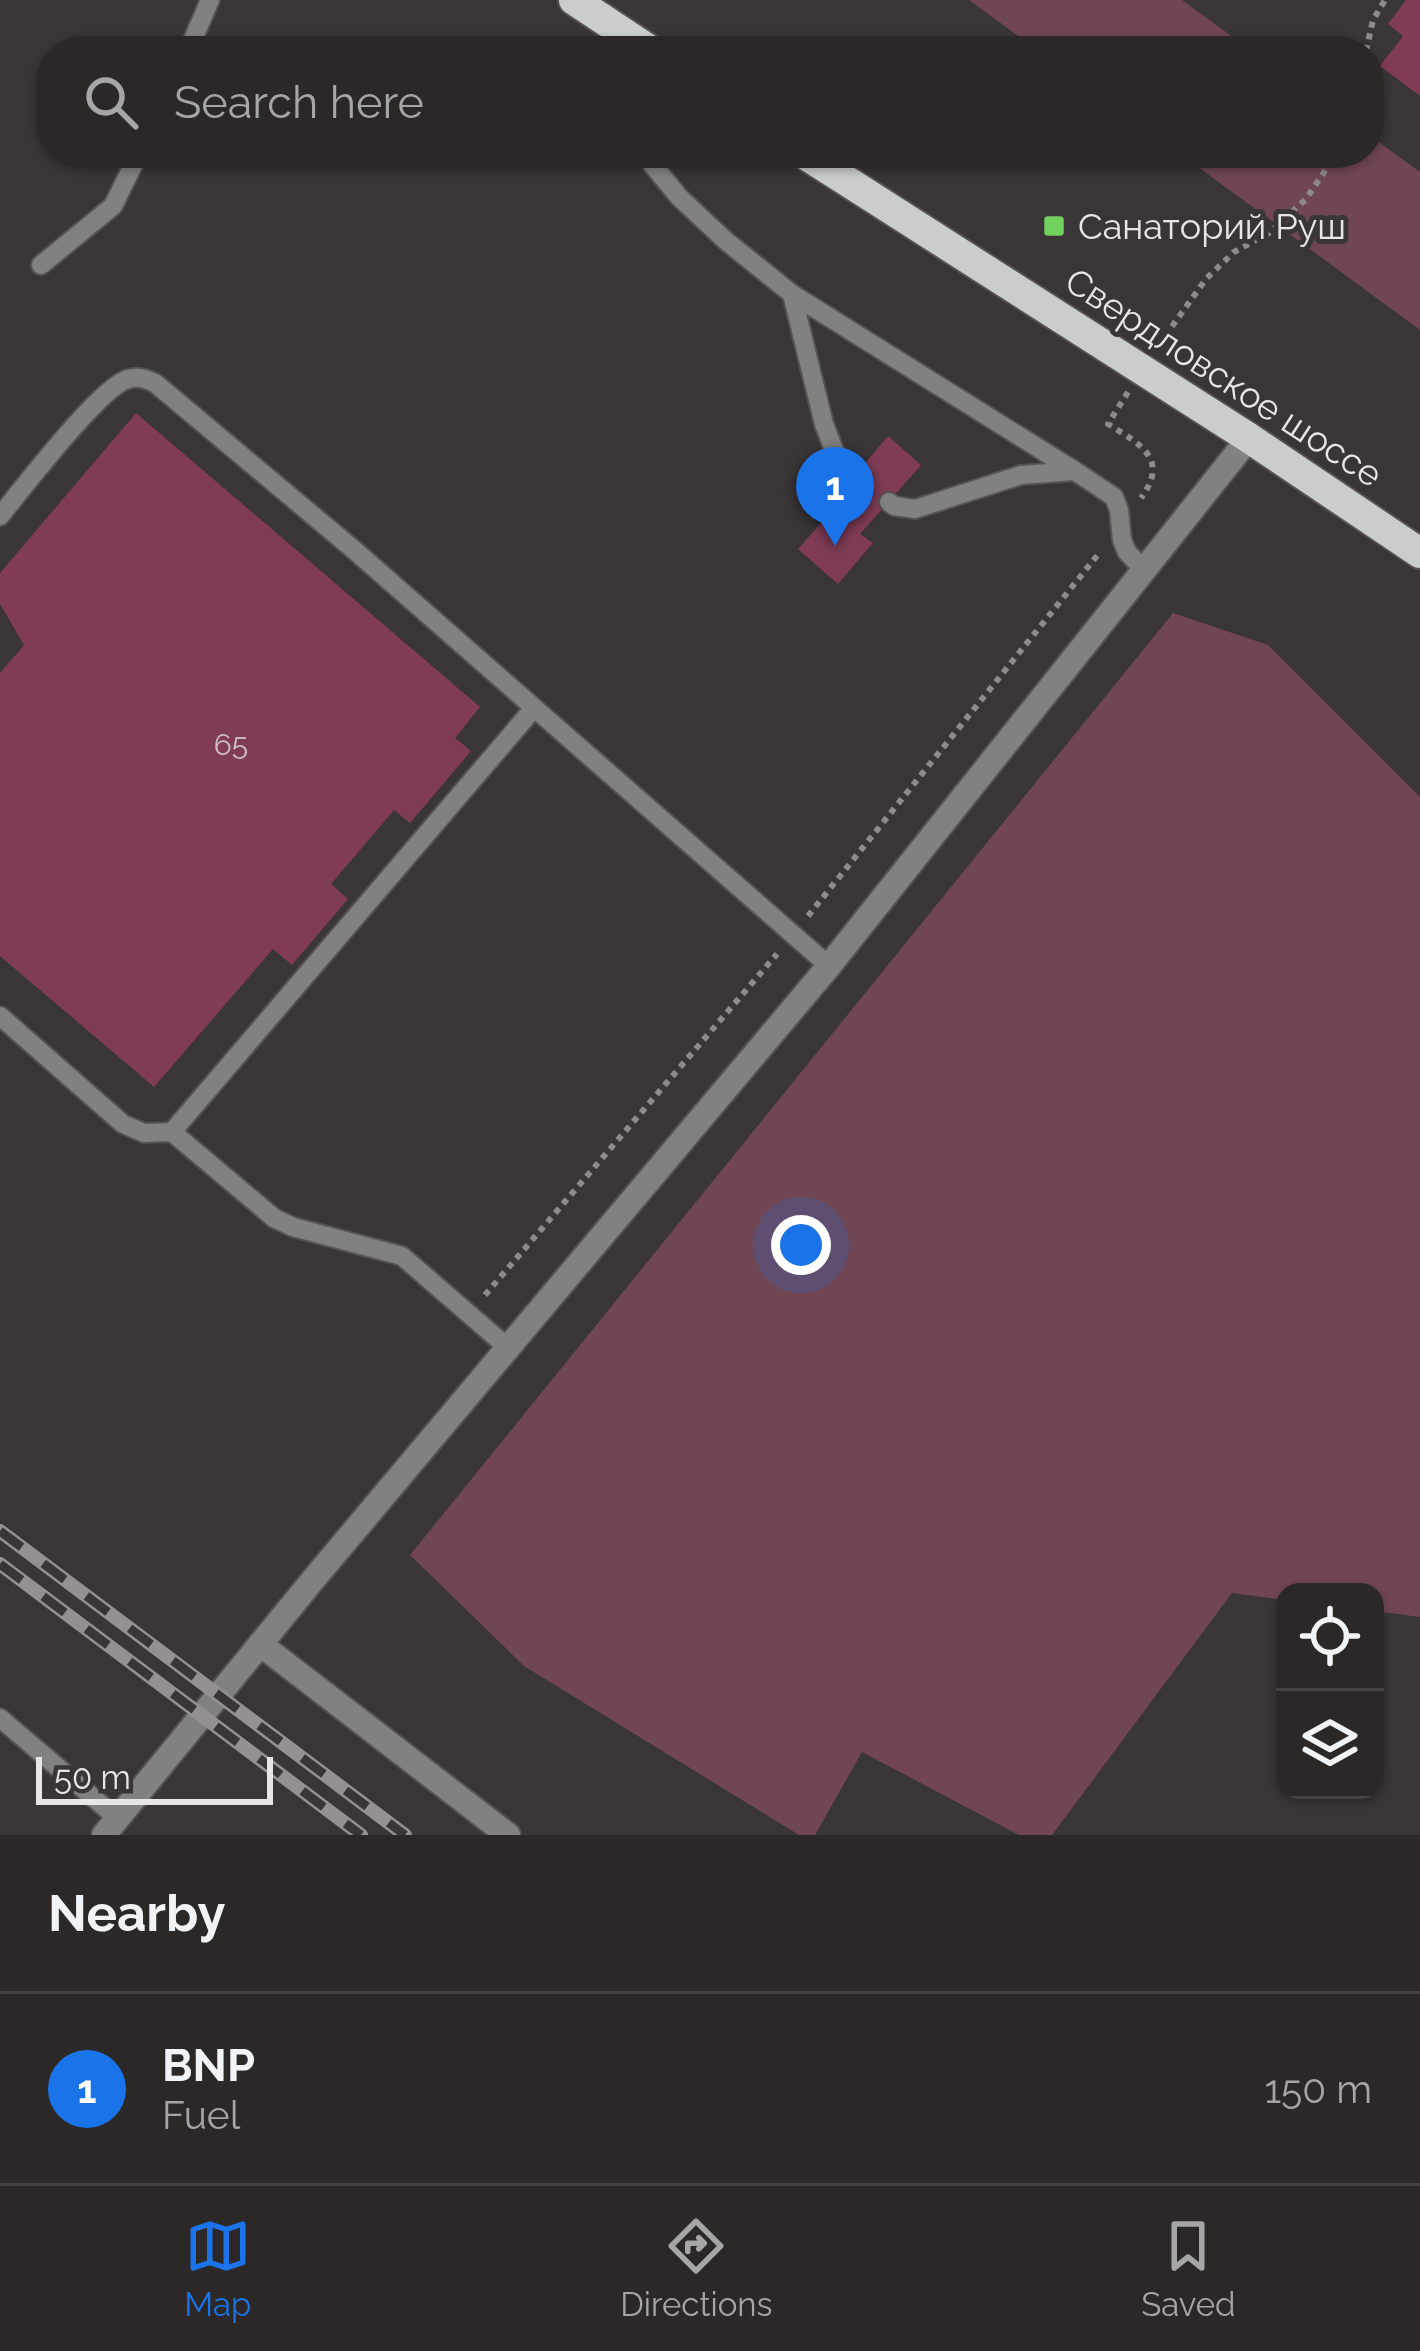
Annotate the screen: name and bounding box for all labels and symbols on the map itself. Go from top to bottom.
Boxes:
place label: Санаторий Руш [1078,205,1346,247]
marker: Санаторий Руш [1041,213,1067,239]
street label: Свердловское шоссе [1058,259,1390,495]
pin: 1 [796,447,874,546]
house number: 65 [214,727,248,762]
your location [771,1215,831,1275]
scale bar [36,1751,273,1804]

